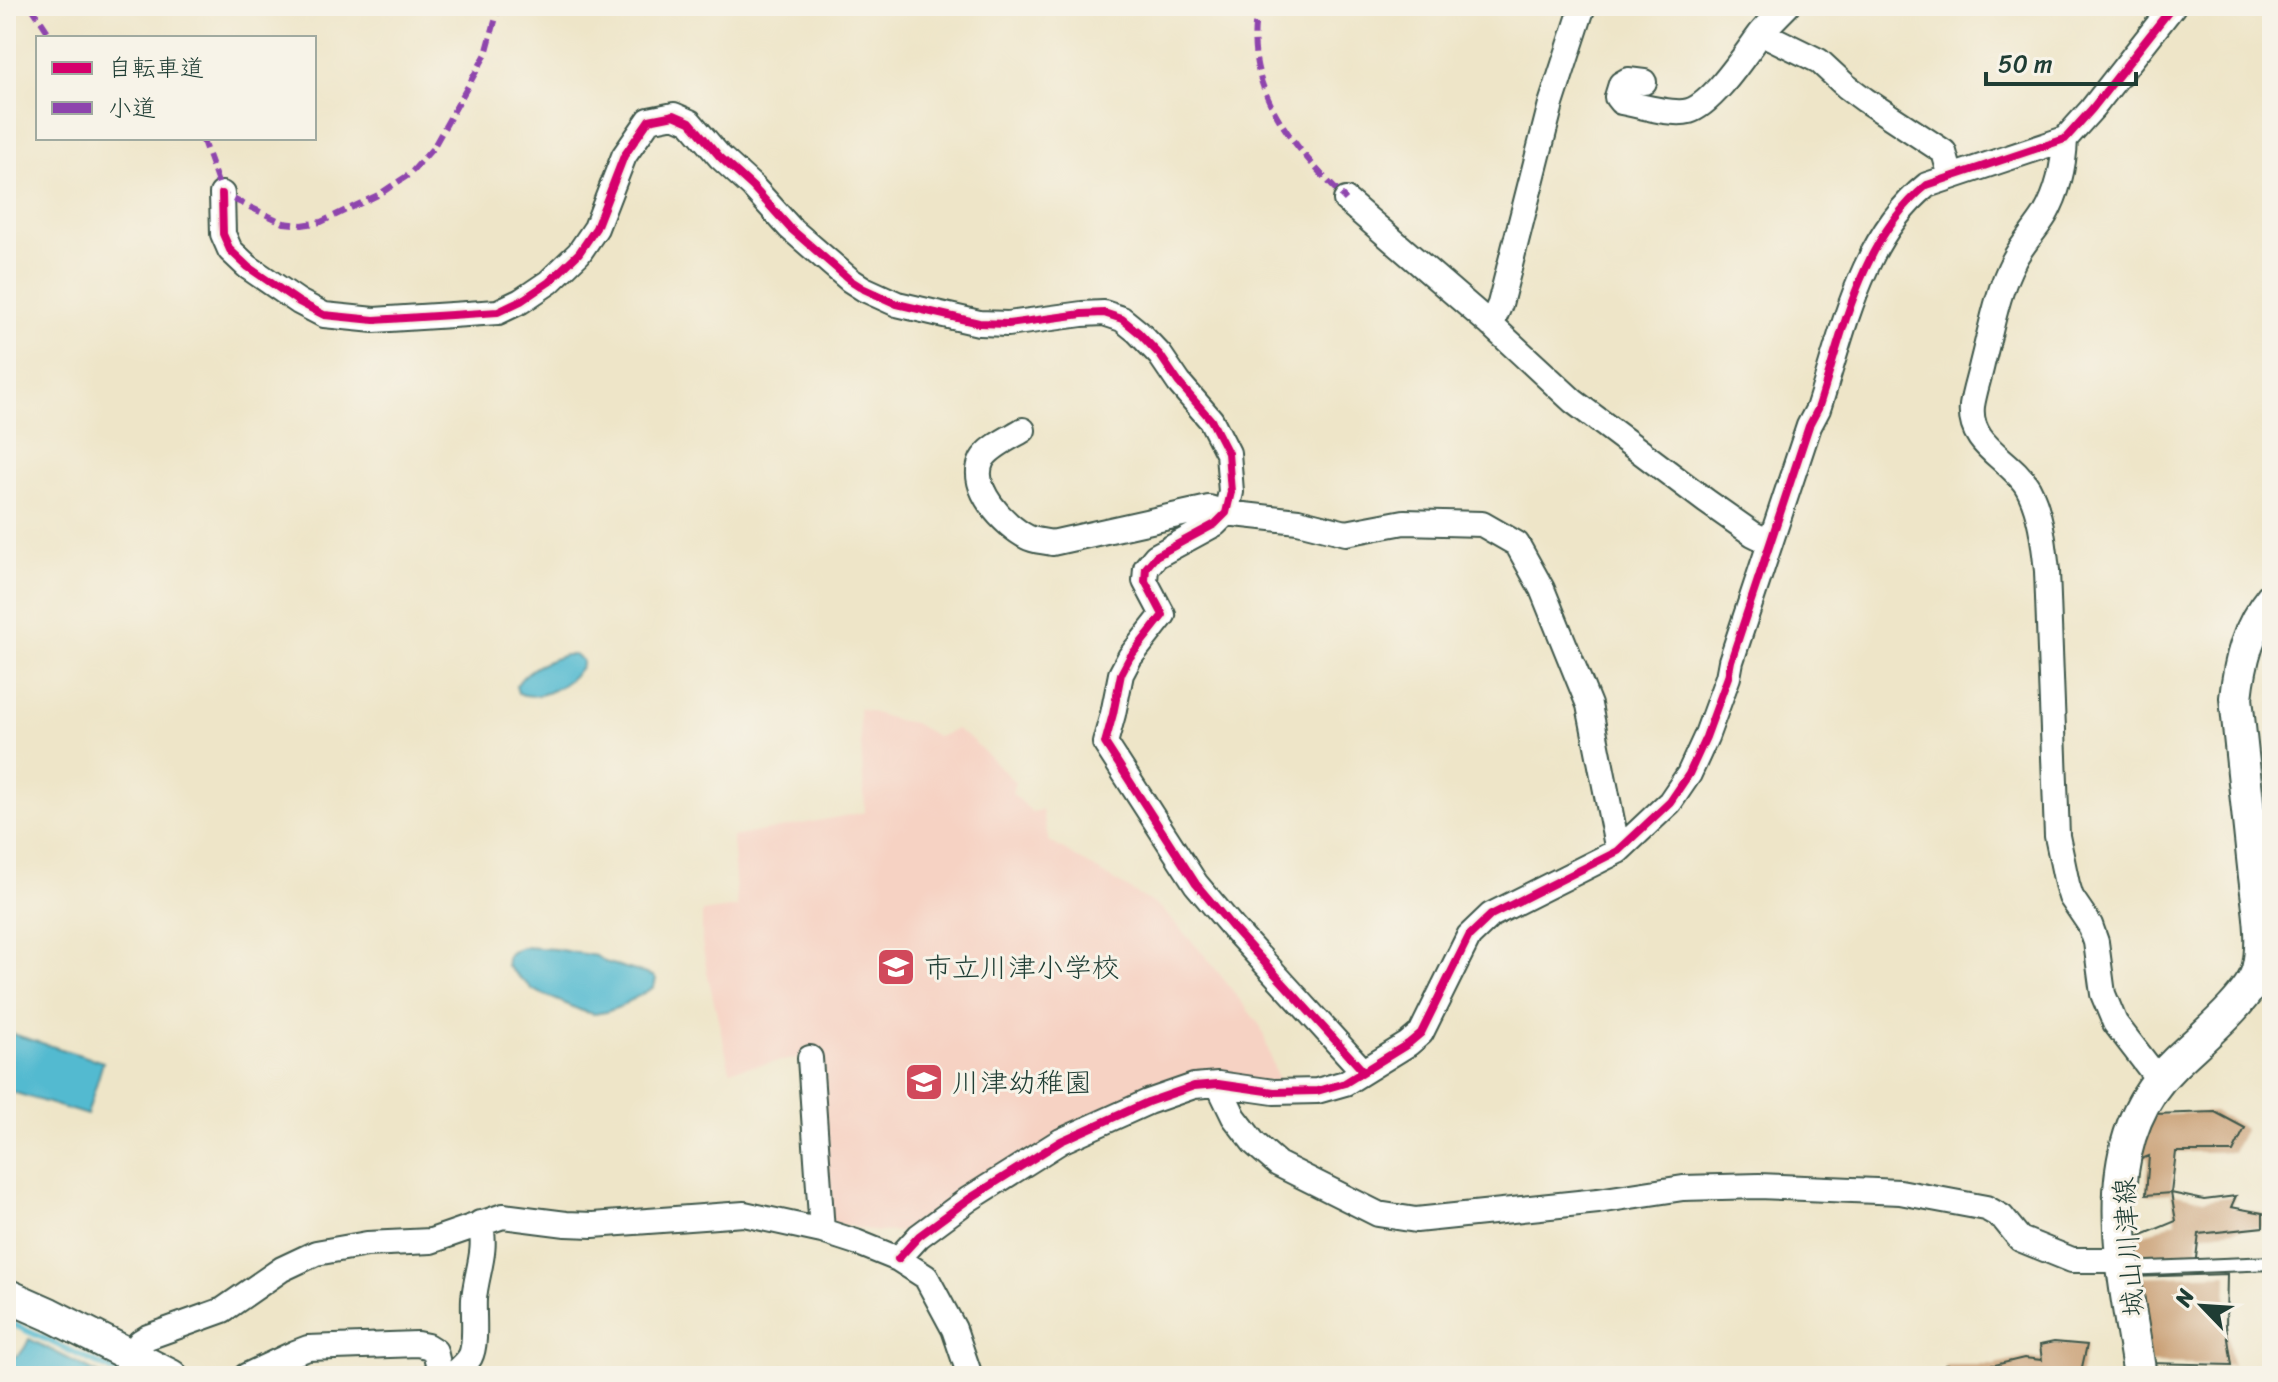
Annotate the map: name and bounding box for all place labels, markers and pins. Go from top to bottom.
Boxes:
place label: 市立川津小学校 [924,943,1120,992]
school or university icon: 市立川津小学校 [875,946,917,988]
place label: 川津幼稚園 [952,1058,1092,1107]
school or university icon: 川津幼稚園 [903,1061,945,1103]

